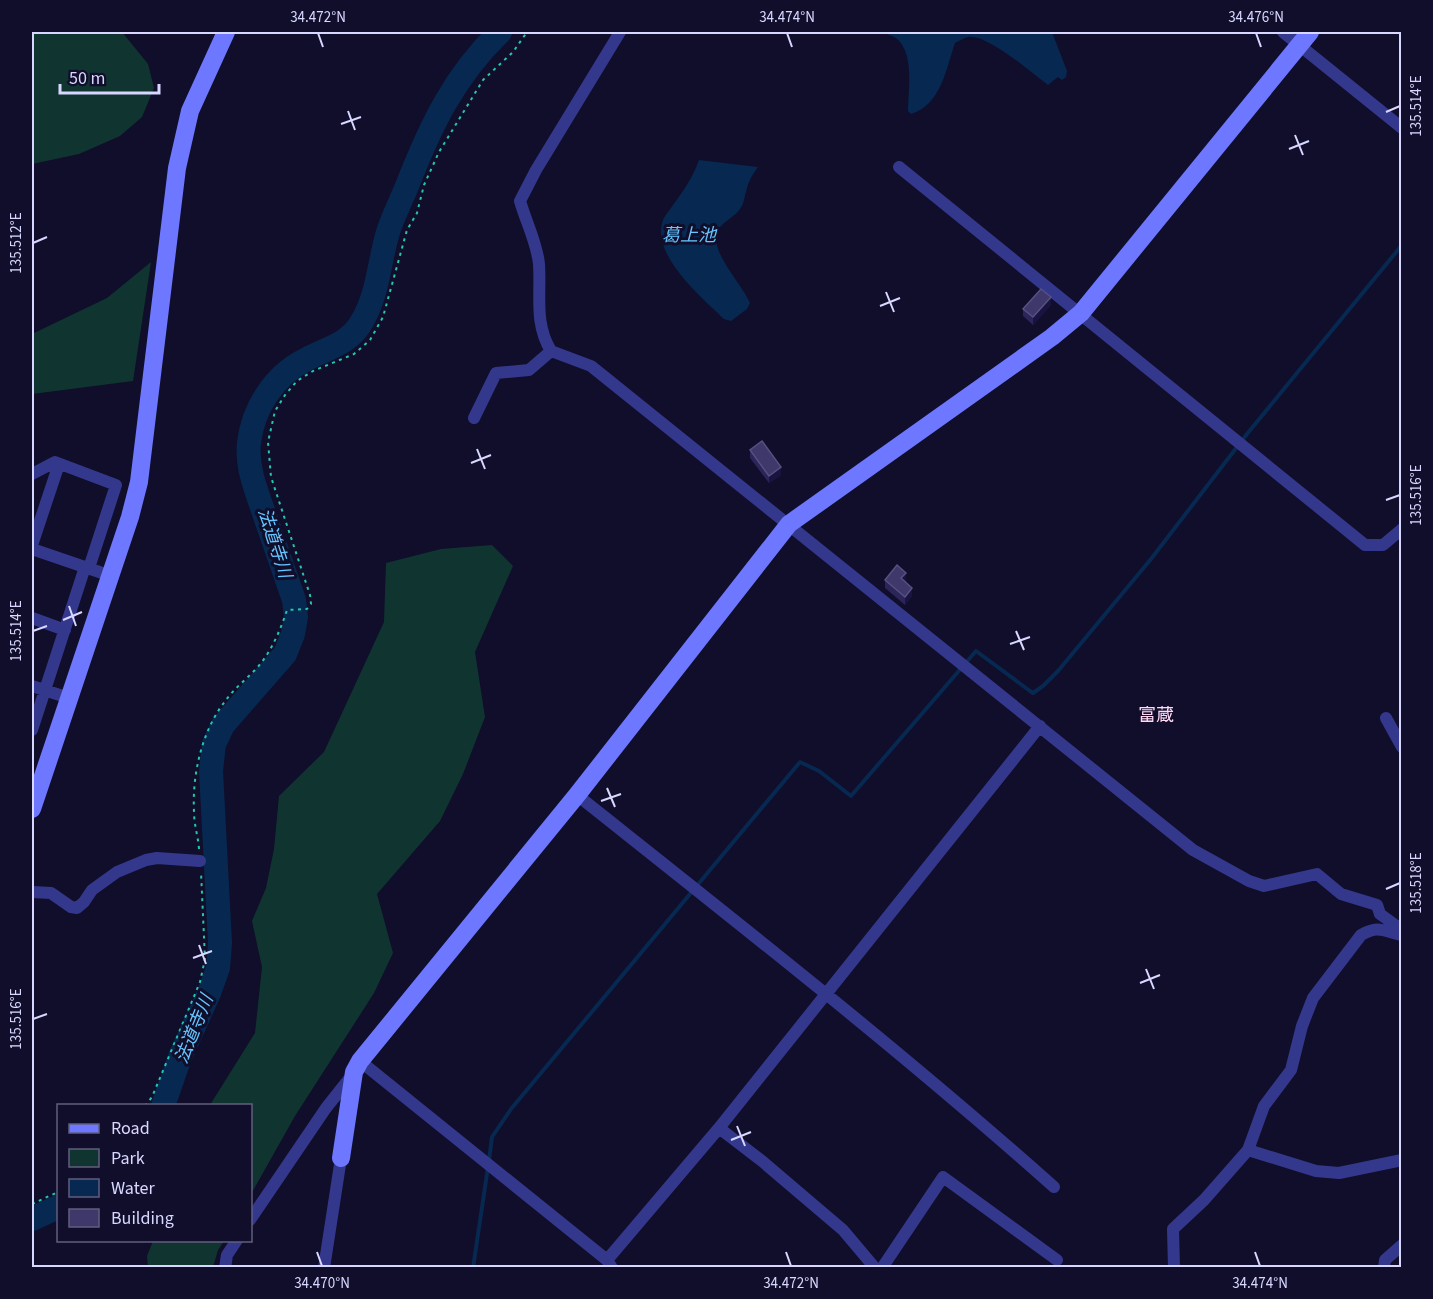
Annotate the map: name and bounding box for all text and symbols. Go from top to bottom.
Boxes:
text: 34.472°N [290,7,346,28]
text: 34.474°N [759,7,815,28]
text: 34.476°N [1228,7,1284,28]
scale bar [60,57,159,95]
text: 50 m [69,66,105,91]
text: 135.514°E [1406,75,1427,137]
text: 135.512°E [6,212,27,274]
water label: 葛上池 [662,223,718,248]
text: 135.516°E [1406,464,1427,526]
water label: 法道寺川 [252,505,298,583]
text: 135.514°E [6,600,27,662]
district label: 富蔵 [1138,703,1174,728]
text: 135.518°E [1406,852,1427,914]
text: 135.516°E [6,988,27,1050]
water label: 法道寺川 [169,989,220,1067]
legend [57,1104,252,1242]
text: Road [111,1116,150,1141]
text: Park [111,1146,145,1171]
text: Water [111,1176,155,1201]
text: Building [111,1206,174,1231]
text: 34.470°N [294,1273,350,1294]
text: 34.472°N [763,1273,819,1294]
text: 34.474°N [1232,1273,1288,1294]

